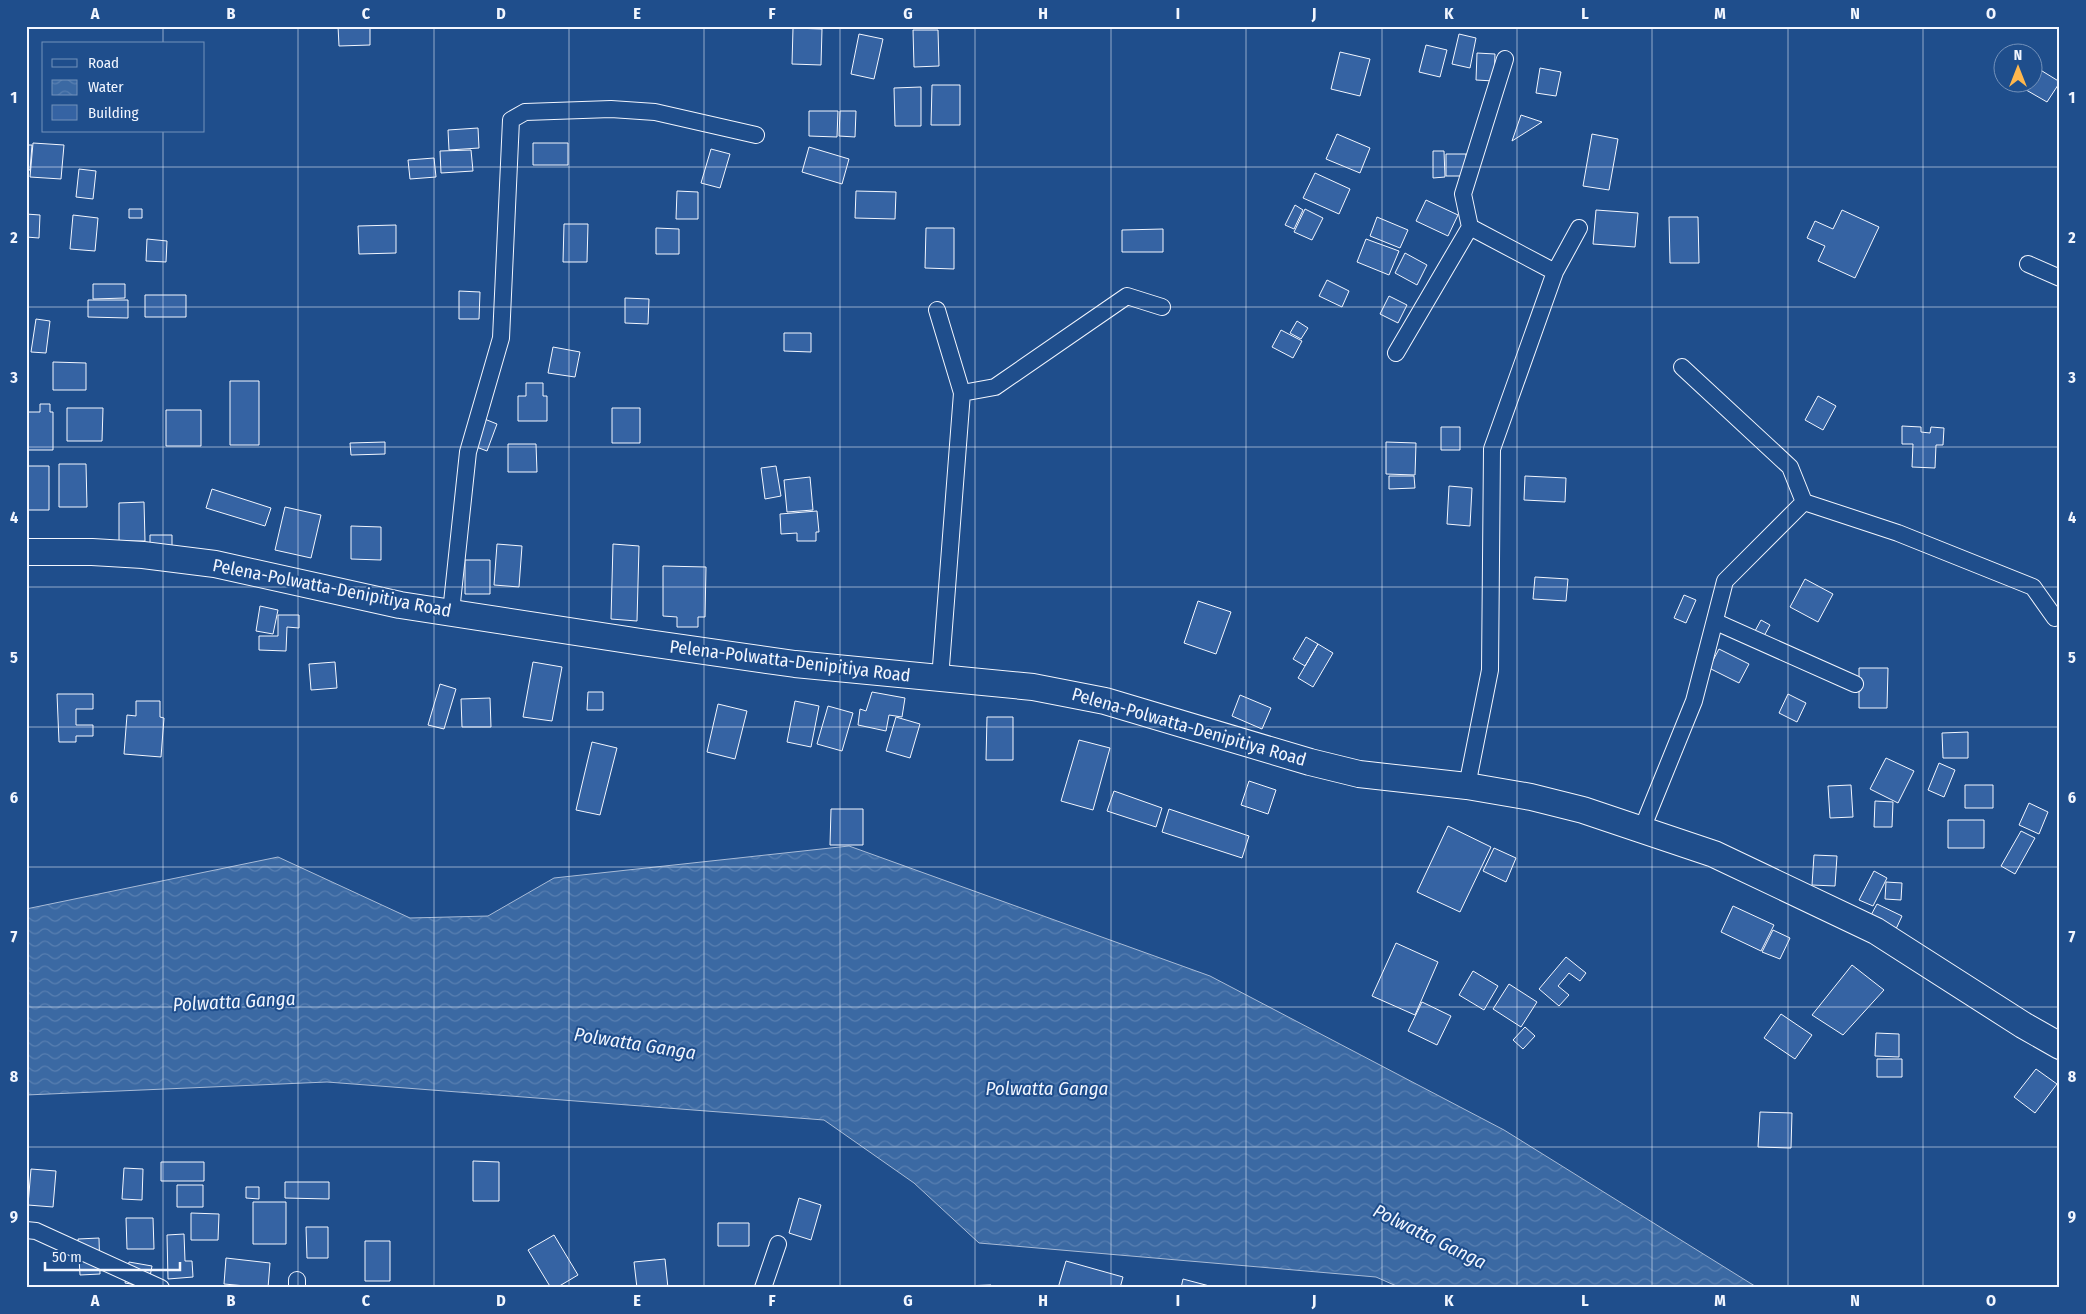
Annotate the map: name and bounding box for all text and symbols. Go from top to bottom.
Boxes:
text: A [90,4,100,23]
text: B [227,4,236,23]
text: C [362,4,371,23]
text: D [496,4,506,23]
text: E [633,4,641,23]
text: F [768,4,776,23]
text: G [903,4,913,23]
text: H [1038,4,1048,23]
text: I [1176,4,1180,23]
text: J [1311,4,1316,23]
text: K [1444,4,1454,23]
text: L [1581,4,1589,23]
text: M [1714,4,1726,23]
text: N [1850,4,1860,23]
text: O [1986,4,1996,23]
legend [42,42,205,132]
north arrow [1994,42,2044,92]
text: N [2014,47,2022,64]
text: Road [88,54,119,72]
text: Water [88,78,124,96]
text: 1 [11,88,17,107]
text: 1 [2069,88,2075,107]
text: Building [88,104,139,122]
text: 2 [9,228,18,247]
text: 2 [2067,228,2076,247]
text: 3 [9,368,18,387]
text: 3 [2067,368,2076,387]
text: 4 [10,508,18,527]
text: 4 [2068,508,2076,527]
street label: Pelena-Polwatta-Denipitiya Road [211,554,453,622]
street label: Pelena-Polwatta-Denipitiya Road [668,635,912,687]
text: 5 [10,648,18,667]
text: 5 [2068,648,2076,667]
street label: Pelena-Polwatta-Denipitiya Road [1069,683,1309,771]
text: 6 [10,788,18,807]
text: 6 [2068,788,2076,807]
text: 7 [11,927,18,946]
text: 7 [2069,927,2076,946]
water label: Polwatta Ganga [172,987,296,1016]
water label: Polwatta Ganga [572,1023,697,1064]
text: 8 [10,1067,19,1086]
text: 8 [2068,1067,2077,1086]
water label: Polwatta Ganga [986,1077,1108,1100]
water label: Polwatta Ganga [1369,1199,1490,1274]
text: 9 [10,1207,18,1226]
text: 9 [2068,1207,2076,1226]
scale bar [45,1239,180,1271]
text: 50 m [52,1248,82,1266]
text: A [90,1291,100,1310]
text: B [227,1291,236,1310]
text: C [362,1291,371,1310]
text: D [496,1291,506,1310]
text: E [633,1291,641,1310]
text: F [768,1291,776,1310]
text: G [903,1291,913,1310]
text: H [1038,1291,1048,1310]
text: I [1176,1291,1180,1310]
text: J [1311,1291,1316,1310]
text: K [1444,1291,1454,1310]
text: L [1581,1291,1589,1310]
text: M [1714,1291,1726,1310]
text: N [1850,1291,1860,1310]
text: O [1986,1291,1996,1310]

